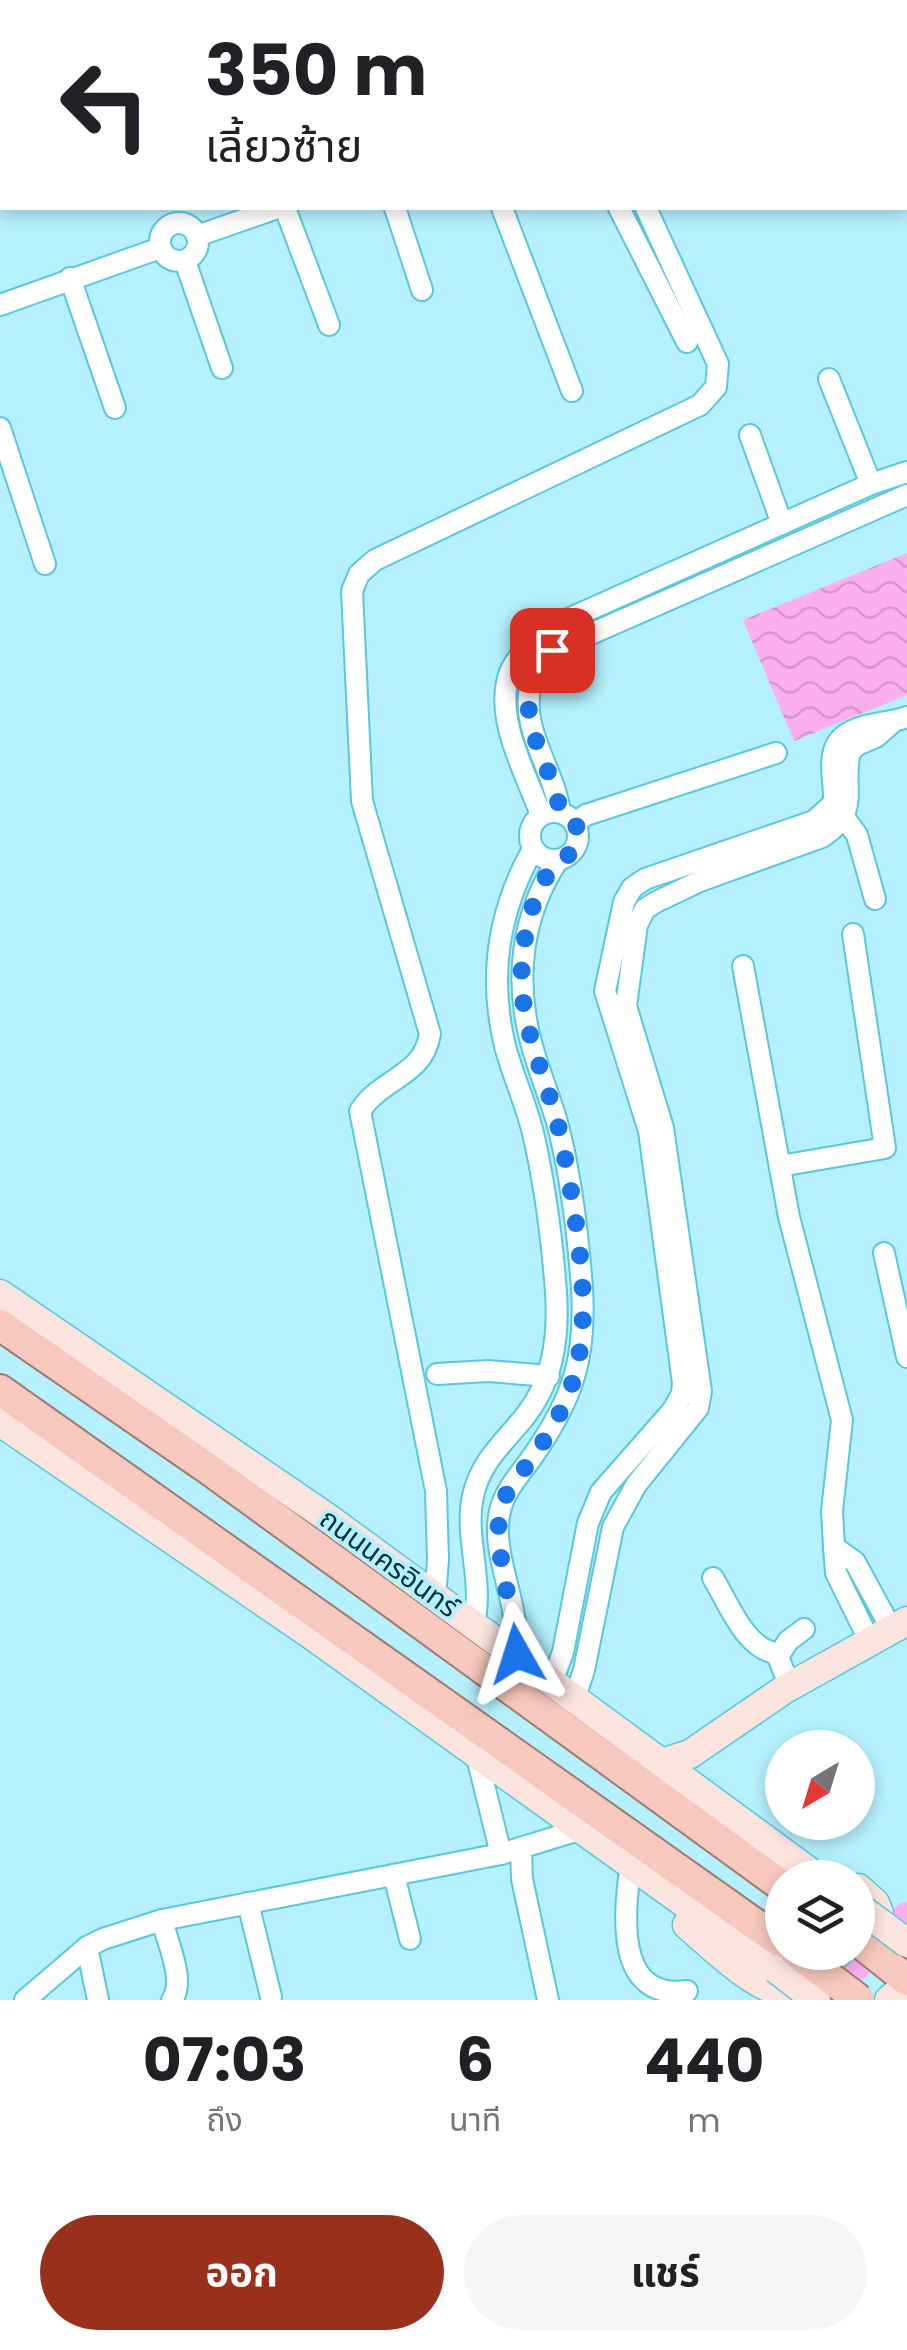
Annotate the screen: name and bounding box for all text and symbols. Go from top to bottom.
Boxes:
text: 350 m [205,21,427,120]
icon: left [40,40,170,170]
text: เลี้ยวซ้าย [205,115,362,178]
pin [510,608,595,693]
icon: arrive [525,623,580,678]
street label: ถนนนครอินทร์ [312,1499,468,1628]
position arrow [465,1602,569,1706]
north arrow [765,1730,875,1840]
map controls [765,1730,875,1970]
button: layers [765,1860,875,1970]
text: 07:03 [143,2018,306,2102]
text: 6 [456,2018,494,2102]
text: 440 [644,2019,764,2103]
text: ถึง [206,2097,243,2142]
text: นาที [449,2097,501,2142]
text: m [688,2098,721,2143]
button: ออก [40,2215,444,2330]
button: แชร์ [464,2215,867,2330]

